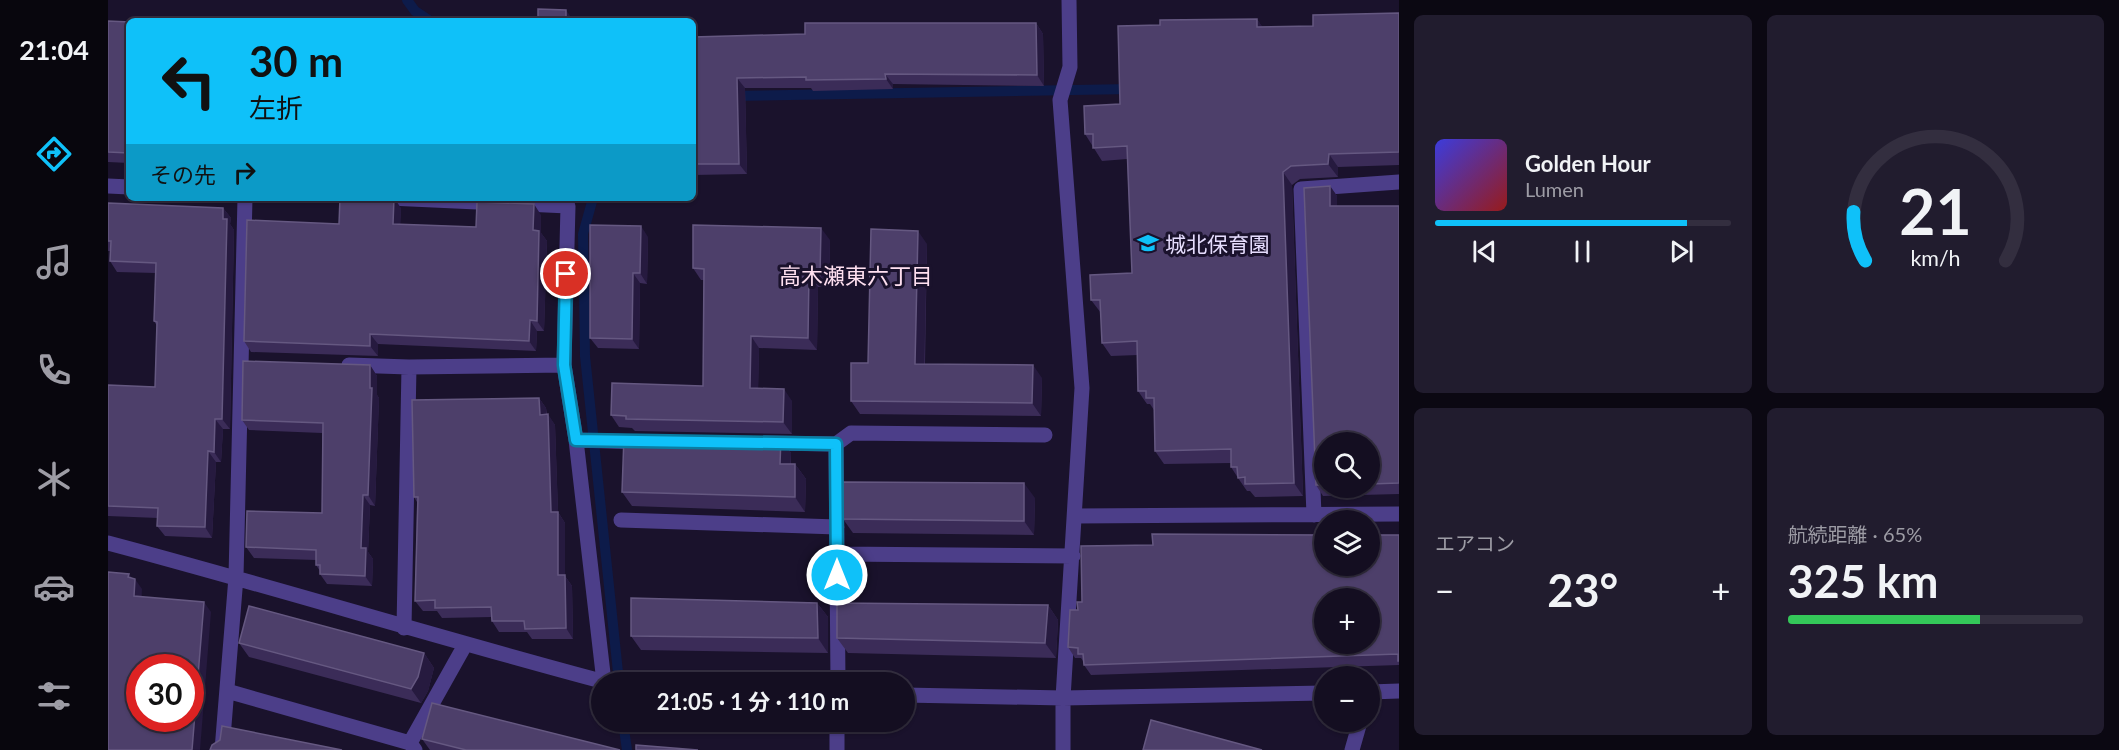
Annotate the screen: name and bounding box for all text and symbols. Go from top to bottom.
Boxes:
text: 21:04 [19,33,89,66]
text: 30 m [249,36,343,86]
icon: left [150,42,228,120]
text: 左折 [249,91,303,124]
icon: directions [33,133,75,175]
text: Golden Hour [1525,150,1651,177]
icon: right [228,156,261,189]
text: その先 [150,161,216,188]
text: 21 [1899,173,1971,248]
text: Lumen [1525,177,1584,201]
school or university icon: 城北保育園 [1136,231,1160,255]
place label: 城北保育園 [1165,231,1270,256]
icon: previous [1468,235,1501,268]
icon: pause [1566,235,1599,268]
icon: next [1665,235,1698,268]
icon: music [33,241,75,283]
text: km/h [1910,245,1960,271]
pin [540,248,591,299]
icon: arrive [549,257,582,290]
district label: 高木瀬東六丁目 [779,262,933,289]
icon: phone [33,349,75,391]
map controls [1314,432,1380,732]
button: search [1314,432,1380,498]
icon: climate [33,458,75,500]
button: layers [1314,510,1380,576]
text: 航続距離 · 65% [1788,522,1922,546]
text: エアコン [1435,531,1515,555]
position arrow [805,543,869,607]
text: 325 km [1788,554,1938,608]
text: 23° [1547,563,1618,617]
icon: car [33,566,75,608]
text: − [1435,570,1454,610]
text: + [1711,570,1731,610]
button: + [1314,588,1380,654]
speed limit sign: 30 [126,654,204,732]
button: − [1314,666,1380,732]
icon: filters [33,675,75,717]
text: 21:05 · 1 分 · 110 m [657,688,849,715]

